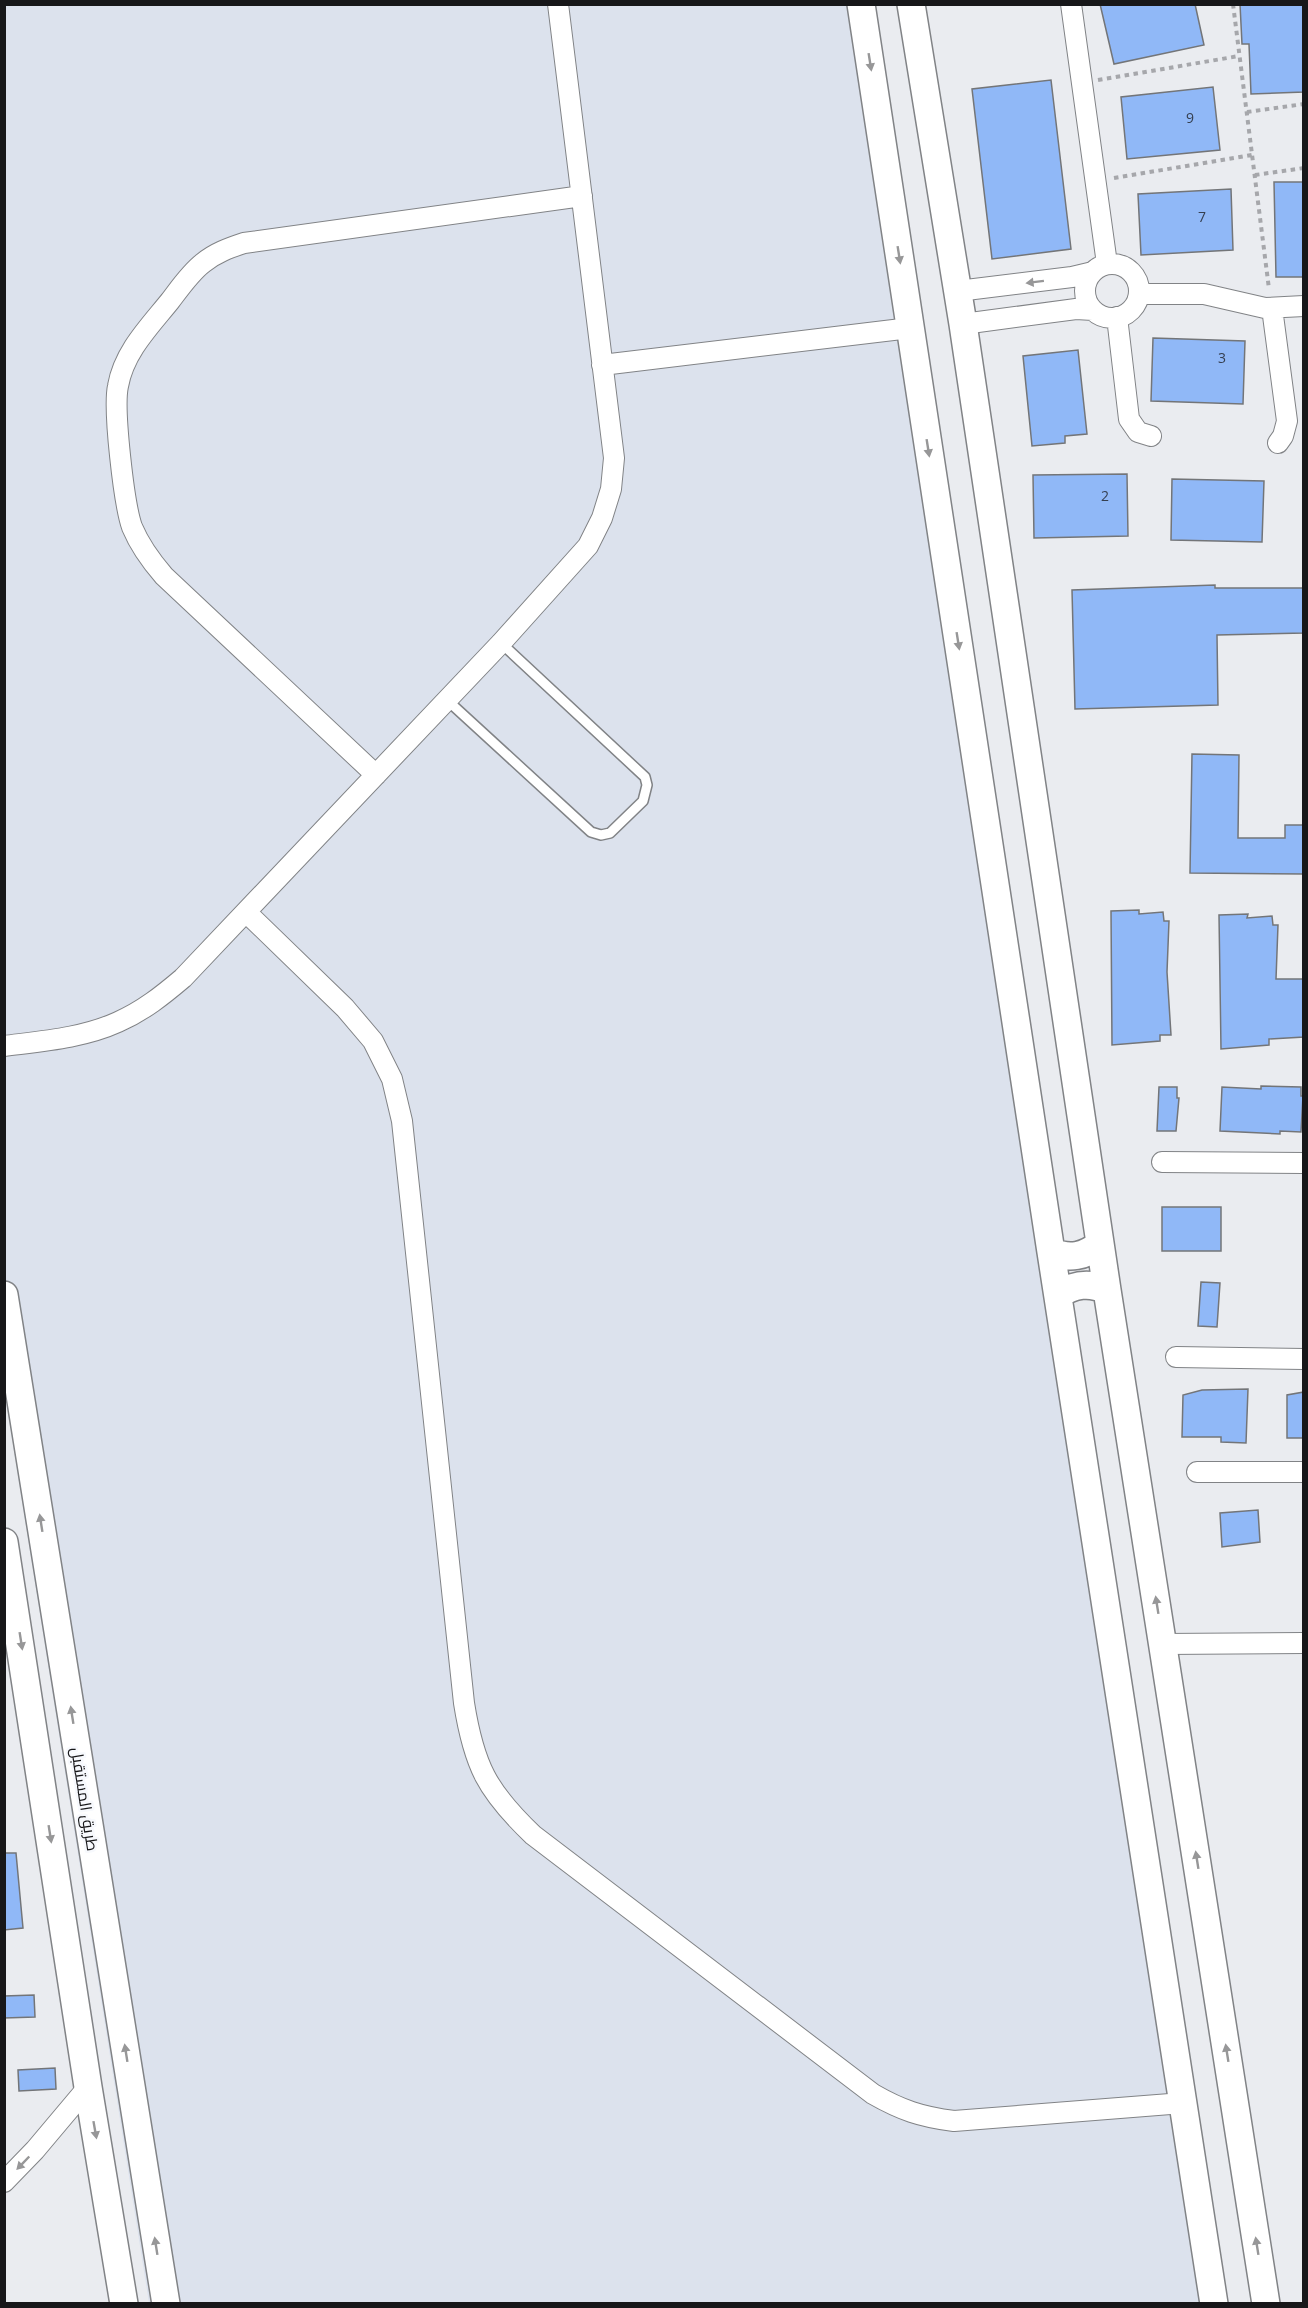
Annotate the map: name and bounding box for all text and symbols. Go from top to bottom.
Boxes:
one-way arrow [866,53,875,72]
house number: 9 [1186,108,1194,127]
house number: 7 [1198,207,1206,226]
one-way arrow [895,246,904,265]
one-way arrow [1026,277,1045,286]
house number: 3 [1218,348,1226,367]
one-way arrow [924,439,933,458]
house number: 2 [1101,486,1109,505]
one-way arrow [953,631,962,650]
one-way arrow [36,1513,45,1532]
one-way arrow [1152,1596,1161,1615]
one-way arrow [16,1631,25,1650]
one-way arrow [67,1706,76,1725]
street label: طريق المستقبل [66,1746,104,1852]
one-way arrow [45,1824,54,1843]
one-way arrow [1192,1851,1201,1870]
one-way arrow [1222,2043,1231,2062]
one-way arrow [121,2044,130,2063]
one-way arrow [91,2121,100,2140]
one-way arrow [16,2156,30,2170]
one-way arrow [152,2236,161,2255]
one-way arrow [1252,2236,1261,2255]

